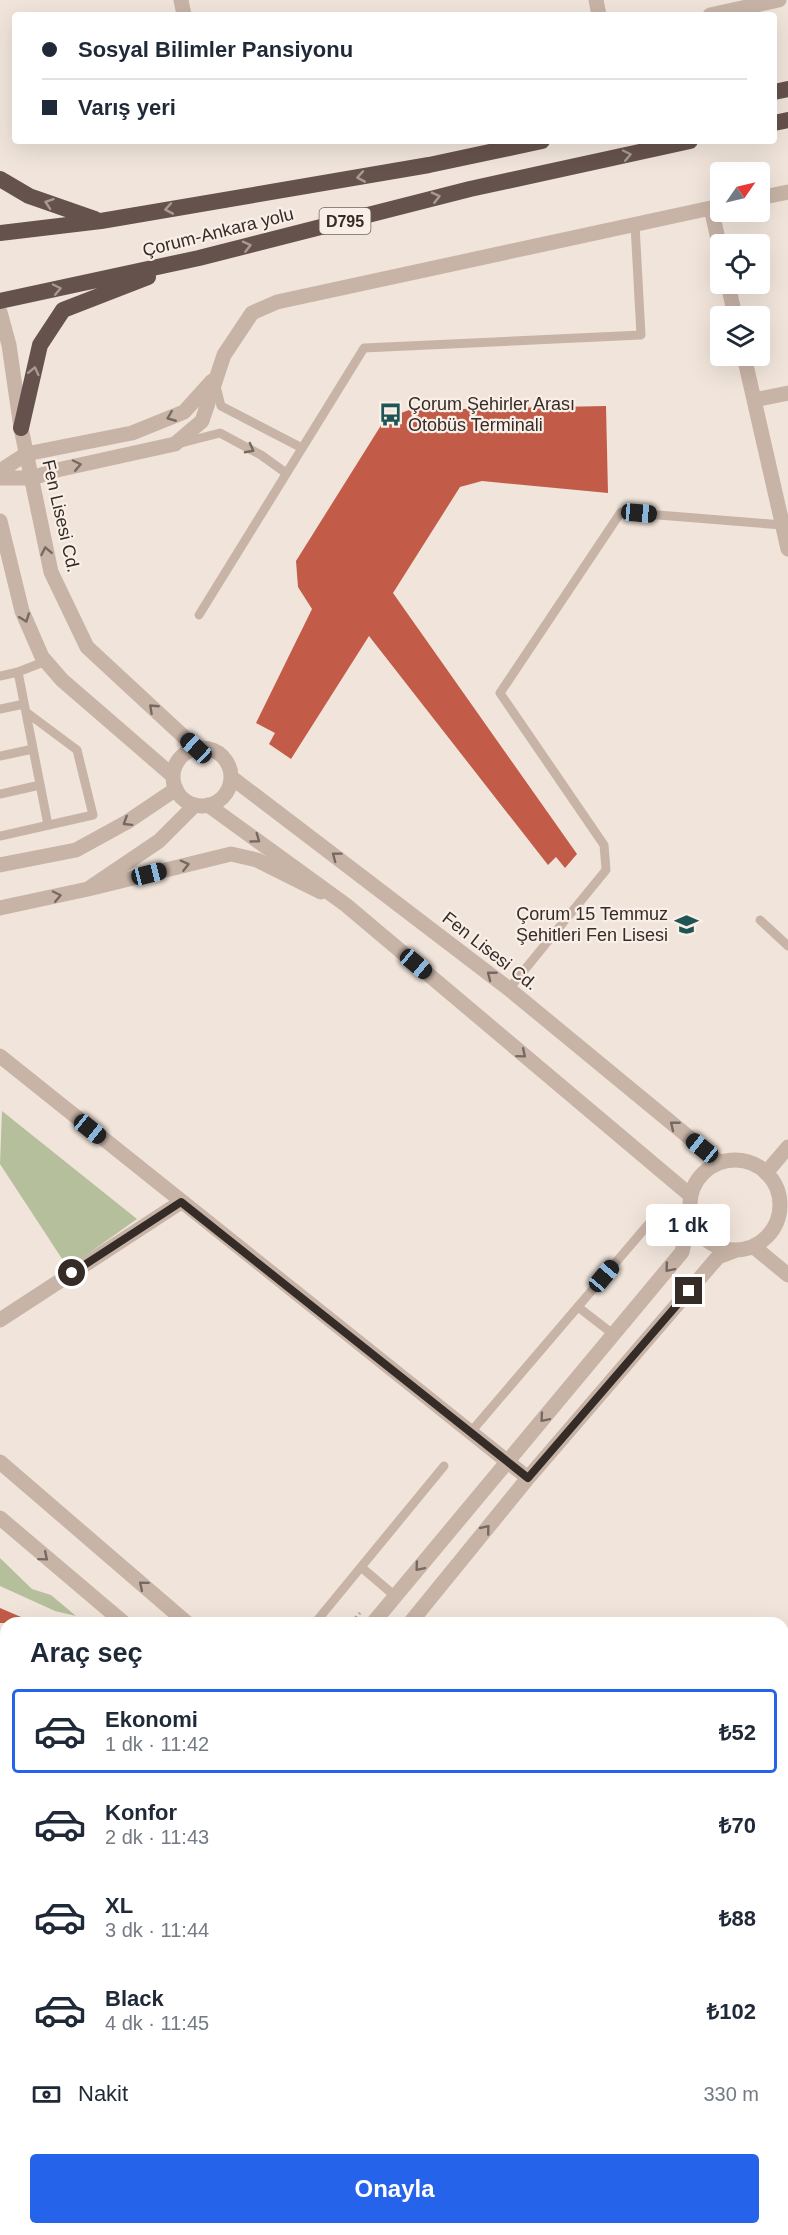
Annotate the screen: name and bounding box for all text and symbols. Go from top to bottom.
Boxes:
text: Sosyal Bilimler Pansiyonu [78,37,353,62]
text: Varış yeri [78,95,176,120]
one-way arrow [621,149,631,162]
north arrow [710,162,770,222]
map controls [710,162,770,366]
one-way arrow [356,170,366,182]
one-way arrow [431,192,441,205]
one-way arrow [45,197,55,210]
one-way arrow [164,203,173,215]
street label: Çorum-Ankara yolu [140,204,296,260]
road number: D795 [320,208,370,234]
button: locate [710,234,770,294]
one-way arrow [242,240,252,253]
one-way arrow [52,283,62,296]
button: layers [710,306,770,366]
one-way arrow [27,366,40,376]
place label: Çorum Şehirler Arası Otobüs Terminali [408,394,575,435]
bus stop icon: Çorum Şehirler Arası Otobüs Terminali [377,401,403,427]
one-way arrow [166,410,177,422]
one-way arrow [243,442,254,453]
street label: Fen Lisesi Cd. [38,458,84,574]
one-way arrow [72,459,82,472]
car [620,502,658,524]
one-way arrow [41,546,54,556]
one-way arrow [18,612,30,623]
one-way arrow [149,705,160,716]
car [177,729,215,767]
one-way arrow [123,814,133,826]
one-way arrow [249,832,260,843]
one-way arrow [332,853,343,864]
one-way arrow [180,860,190,873]
car [129,861,169,887]
one-way arrow [52,890,62,903]
place label: Çorum 15 Temmuz Şehitleri Fen Lisesi [516,904,668,945]
street label: Fen Lisesi Cd. [439,908,541,994]
school or university icon: Çorum 15 Temmuz Şehitleri Fen Lisesi [673,911,699,937]
car [396,946,436,982]
one-way arrow [486,972,497,983]
one-way arrow [515,1046,526,1057]
car [70,1111,110,1147]
one-way arrow [670,1122,681,1133]
car [682,1130,722,1166]
callout: 1 dk [647,1204,731,1246]
text: 1 dk [668,1214,708,1236]
car [586,1256,622,1296]
route start [58,1259,85,1286]
one-way arrow [665,1261,676,1272]
route end [675,1277,702,1304]
one-way arrow [540,1411,551,1422]
one-way arrow [479,1525,490,1536]
one-way arrow [37,1550,48,1561]
one-way arrow [415,1561,426,1572]
one-way arrow [139,1581,150,1592]
text: Araç seç [30,1638,143,1668]
icon: car [33,1704,87,1758]
text: Ekonomi [105,1707,198,1732]
text: ₺52 [719,1720,756,1745]
text: 1 dk · 11:42 [105,1733,209,1755]
icon: car [33,1797,87,1851]
text: Konfor [105,1800,177,1825]
text: ₺70 [719,1813,756,1838]
text: 2 dk · 11:43 [105,1826,209,1848]
icon: car [33,1890,87,1944]
text: XL [105,1893,133,1918]
text: ₺88 [719,1906,756,1931]
text: 3 dk · 11:44 [105,1919,209,1941]
icon: car [33,1983,87,2037]
text: Black [105,1986,164,2011]
text: ₺102 [707,1999,756,2024]
text: 4 dk · 11:45 [105,2012,209,2034]
icon: cash [30,2078,63,2111]
text: Nakit [78,2081,128,2106]
text: 330 m [703,2083,759,2105]
button: Onayla [30,2154,759,2223]

